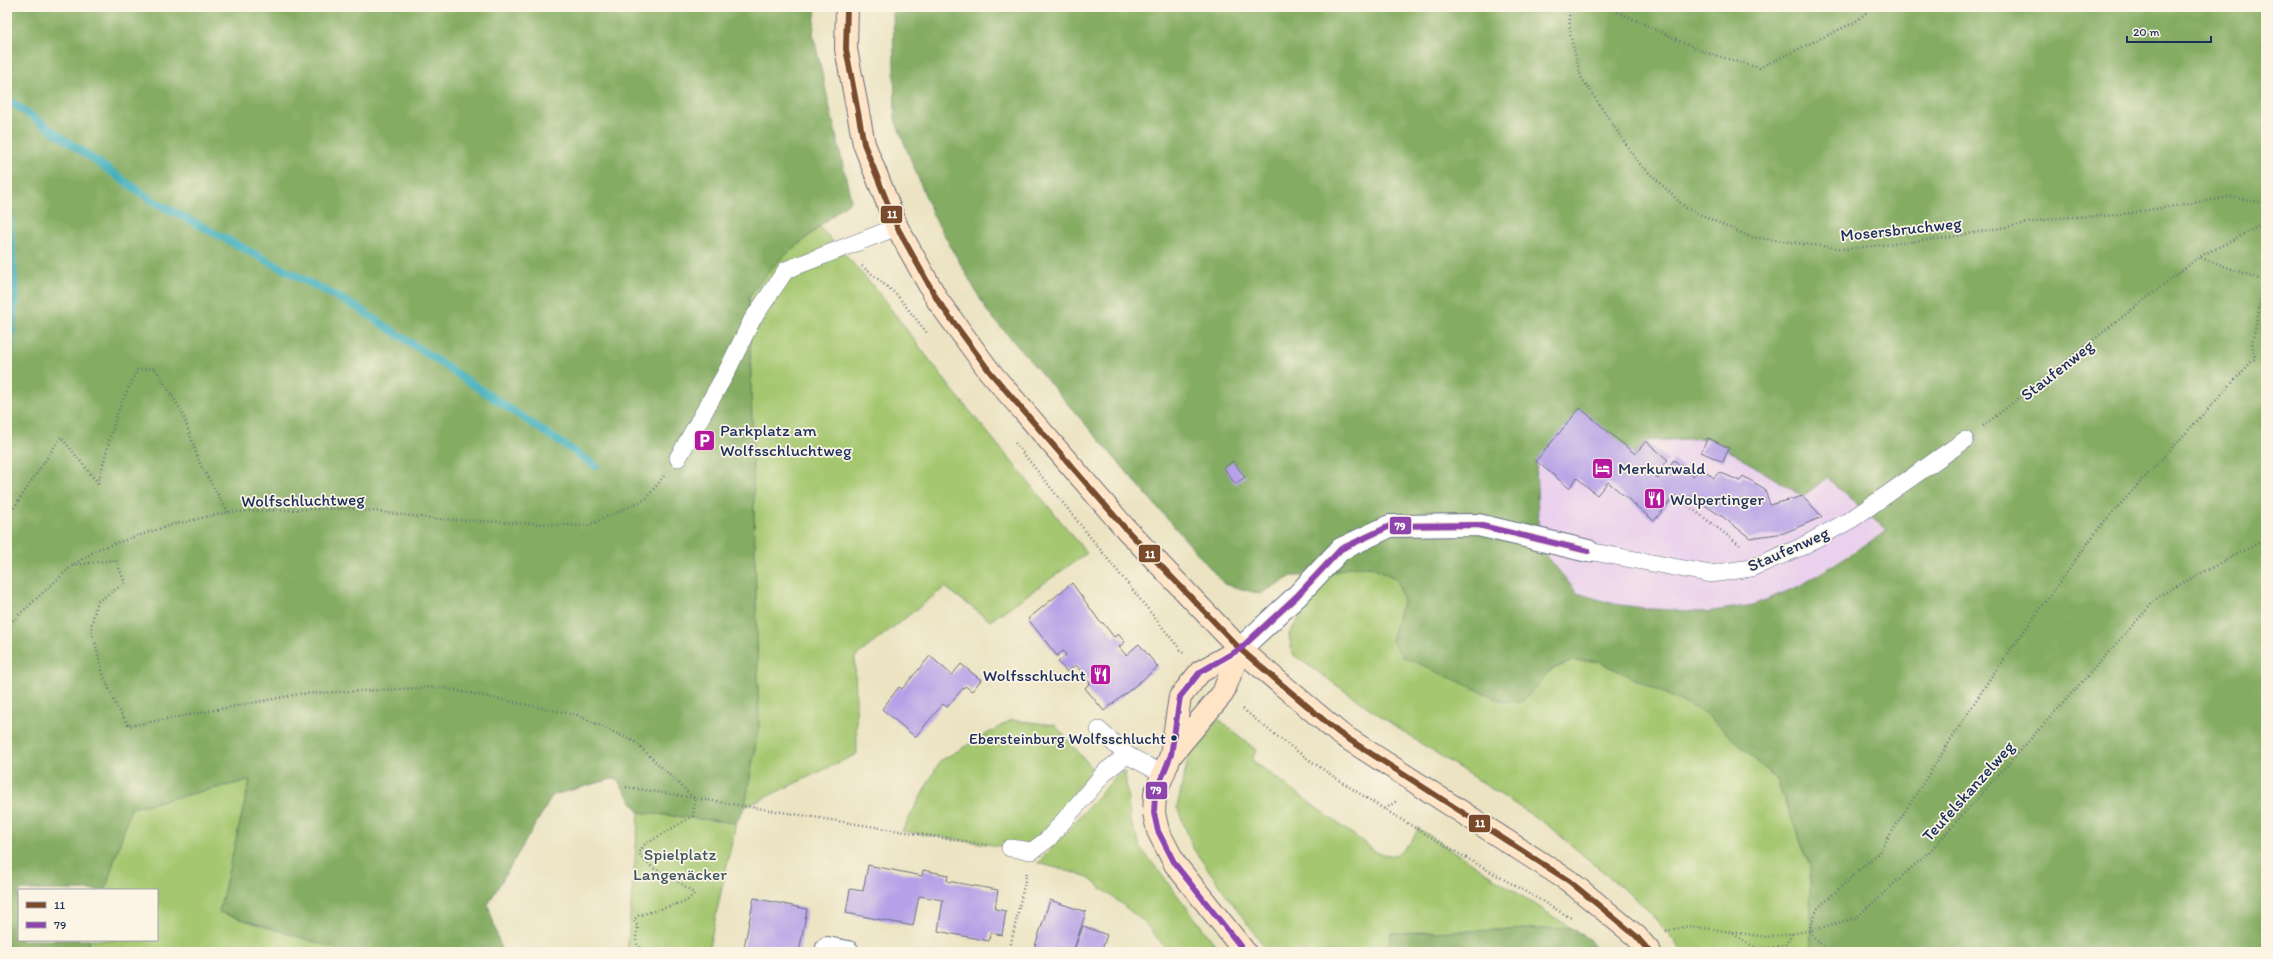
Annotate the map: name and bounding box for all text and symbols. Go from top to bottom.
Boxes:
scale bar [2127,18,2211,44]
text: 20 m [2133,25,2160,39]
line badge: 11 [880,205,903,224]
text: 11 [887,208,898,221]
street label: Mosersbruchweg [1839,213,1963,245]
street label: Staufenweg [2017,335,2098,405]
place label: Parkplatz am Wolfsschluchtweg [720,420,852,460]
parking icon: Parkplatz am Wolfsschluchtweg [691,427,717,453]
hotel icon: Merkurwald [1590,455,1616,481]
place label: Merkurwald [1618,458,1706,478]
restaurant icon: Wolpertinger [1642,486,1668,512]
street label: Wolfschluchtweg [241,489,365,511]
place label: Wolpertinger [1670,489,1764,509]
line badge: 79 [1389,516,1412,535]
text: 79 [1393,520,1406,533]
street label: Staufenweg [1744,522,1832,576]
line badge: 11 [1138,544,1161,563]
text: 11 [1145,548,1156,561]
restaurant icon: Wolfsschlucht [1088,662,1114,688]
place label: Wolfsschlucht [983,665,1086,685]
place label: Ebersteinburg Wolfsschlucht [969,729,1166,748]
marker: Ebersteinburg Wolfsschlucht [1169,733,1179,743]
street label: Teufelskanzelweg [1918,736,2019,845]
line badge: 79 [1145,781,1168,800]
text: 79 [1149,784,1162,797]
line badge: 11 [1468,814,1491,833]
text: 11 [1475,817,1486,830]
park label: Spielplatz Langenäcker [633,844,727,884]
legend [18,889,158,941]
text: 11 [54,898,66,912]
text: 79 [54,918,66,932]

